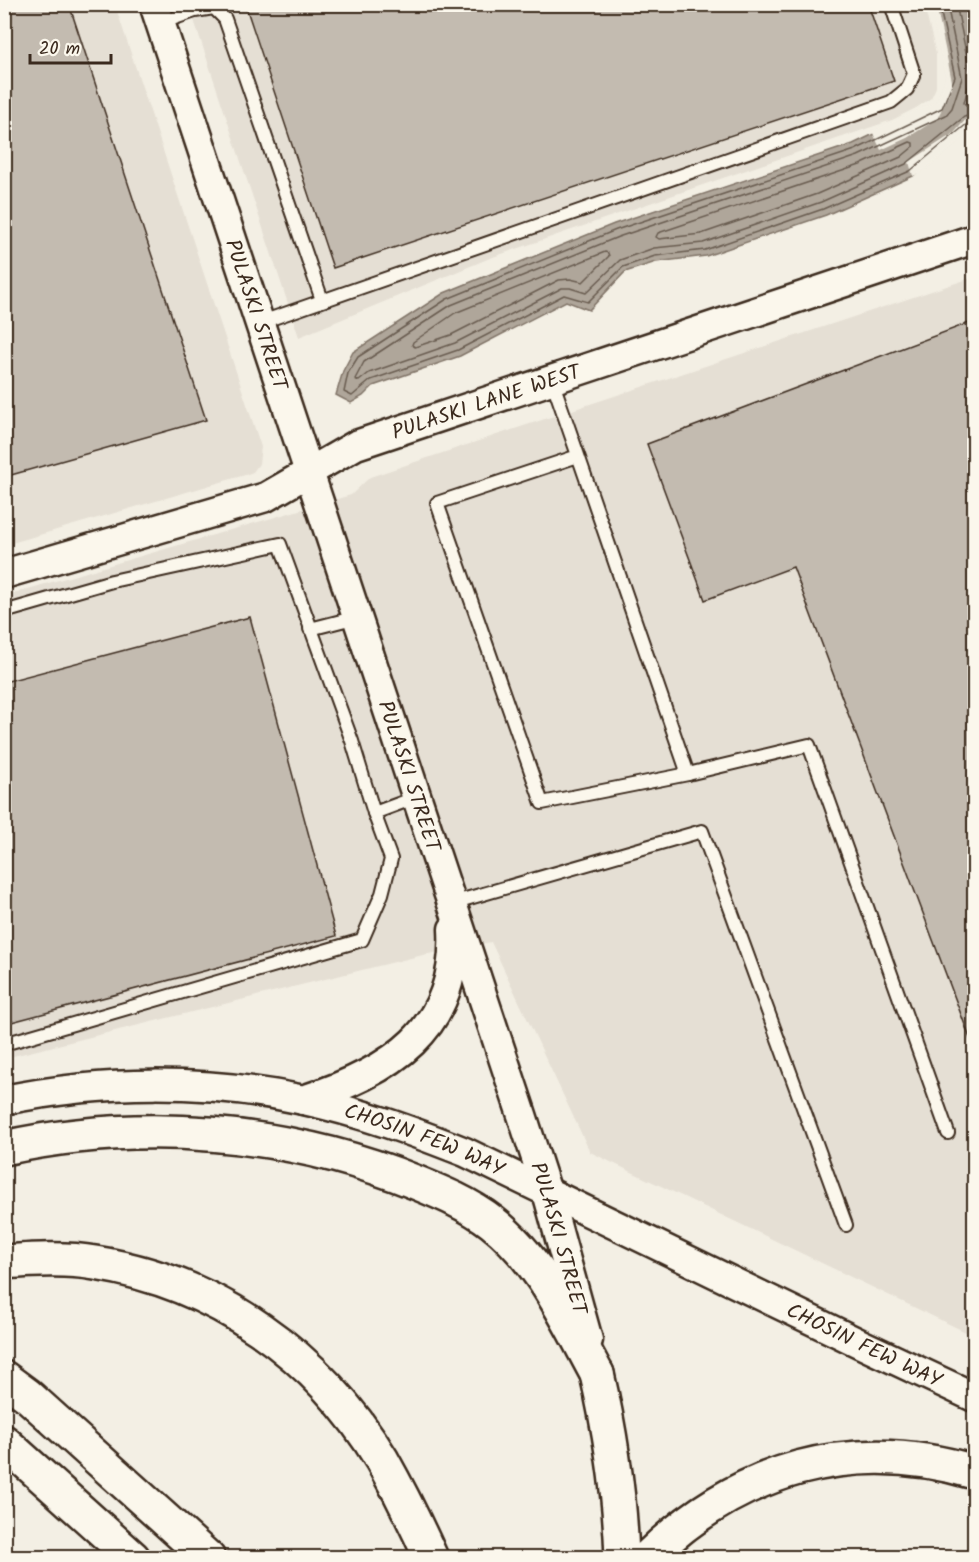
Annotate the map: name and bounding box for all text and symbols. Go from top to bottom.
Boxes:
scale bar [30,27,111,65]
text: 20 m [39,35,80,64]
street label: PULASKI STREET [215,235,296,396]
street label: PULASKI LANE WEST [388,356,587,450]
street label: PULASKI STREET [368,696,449,858]
street label: CHOSIN FEW WAY [340,1096,510,1187]
street label: PULASKI STREET [520,1158,596,1320]
street label: CHOSIN FEW WAY [780,1295,948,1398]

